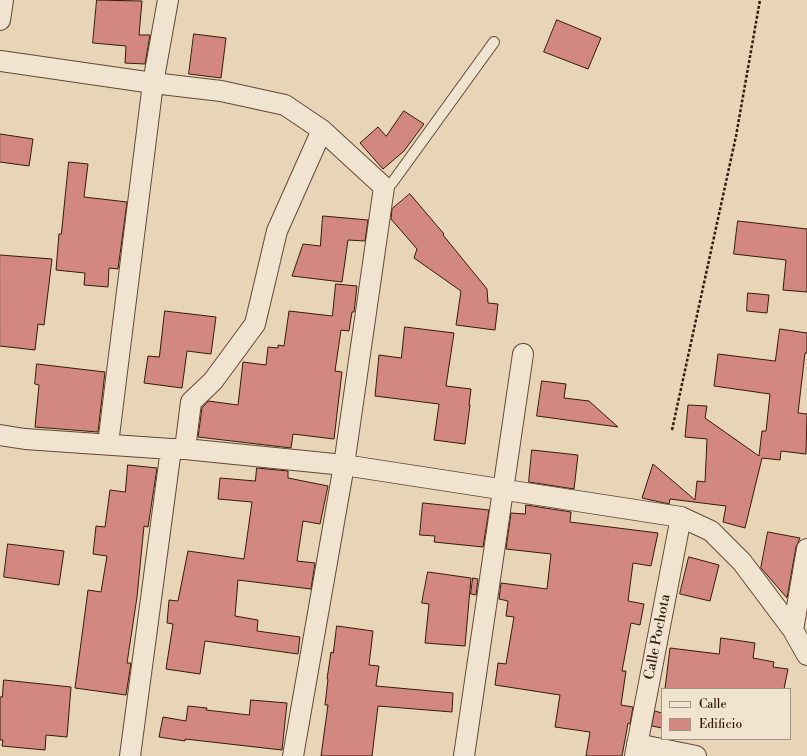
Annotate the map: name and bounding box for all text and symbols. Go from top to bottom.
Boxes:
street label: Calle Pochota [641,593,675,681]
legend [661,688,791,740]
text: Calle [699,697,726,712]
text: Edificio [699,717,742,732]

